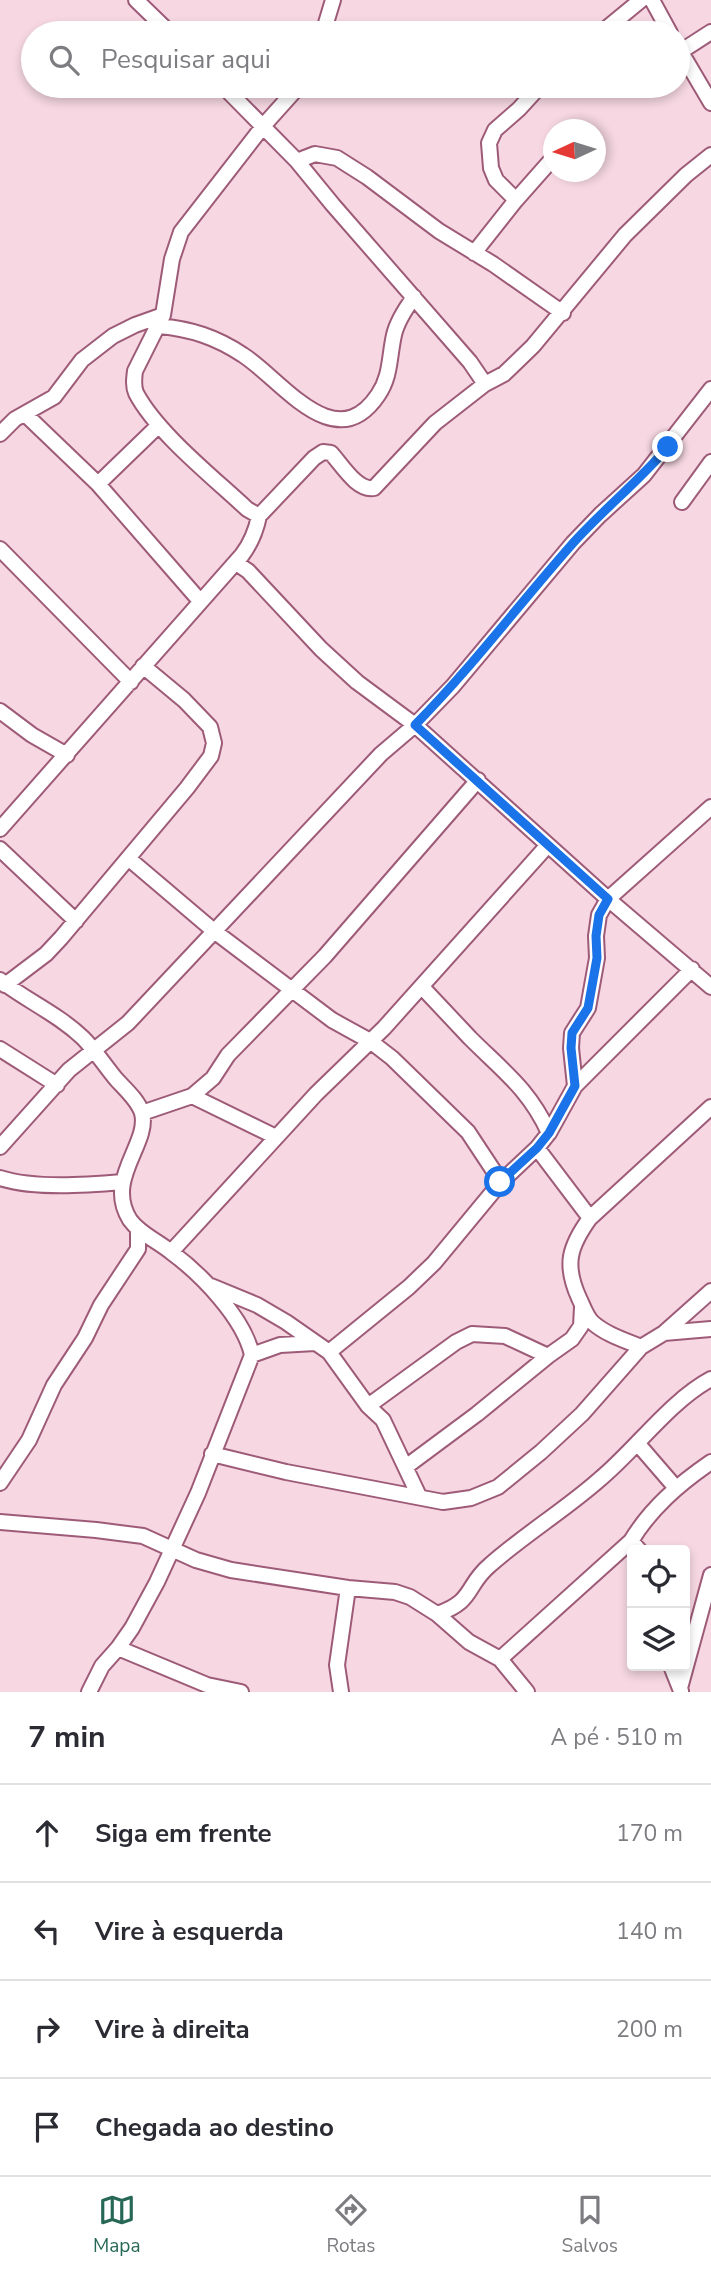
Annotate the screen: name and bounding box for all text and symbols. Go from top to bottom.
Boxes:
search box [21,21,690,98]
icon: search [45,41,83,79]
text: Pesquisar aqui [101,42,271,77]
north arrow [543,119,606,182]
route end [652,431,683,462]
route start [484,1166,515,1197]
map controls [627,1545,690,1671]
button: locate [627,1545,690,1608]
button: layers [627,1608,690,1671]
text: 7 min [28,1717,106,1758]
text: A pé · 510 m [551,1722,683,1753]
icon: ahead [28,1814,66,1852]
text: Siga em frente [95,1816,272,1851]
text: 170 m [616,1818,683,1849]
icon: left [28,1912,66,1950]
text: Vire à esquerda [95,1914,284,1949]
text: 140 m [616,1916,683,1947]
icon: right [28,2010,66,2048]
text: Vire à direita [95,2012,250,2047]
text: 200 m [616,2014,683,2045]
icon: arrive [28,2108,66,2146]
text: Chegada ao destino [95,2110,334,2145]
tab: Mapa [93,2191,141,2259]
tab: Rotas [327,2191,375,2259]
tab: Salvos [561,2191,618,2259]

